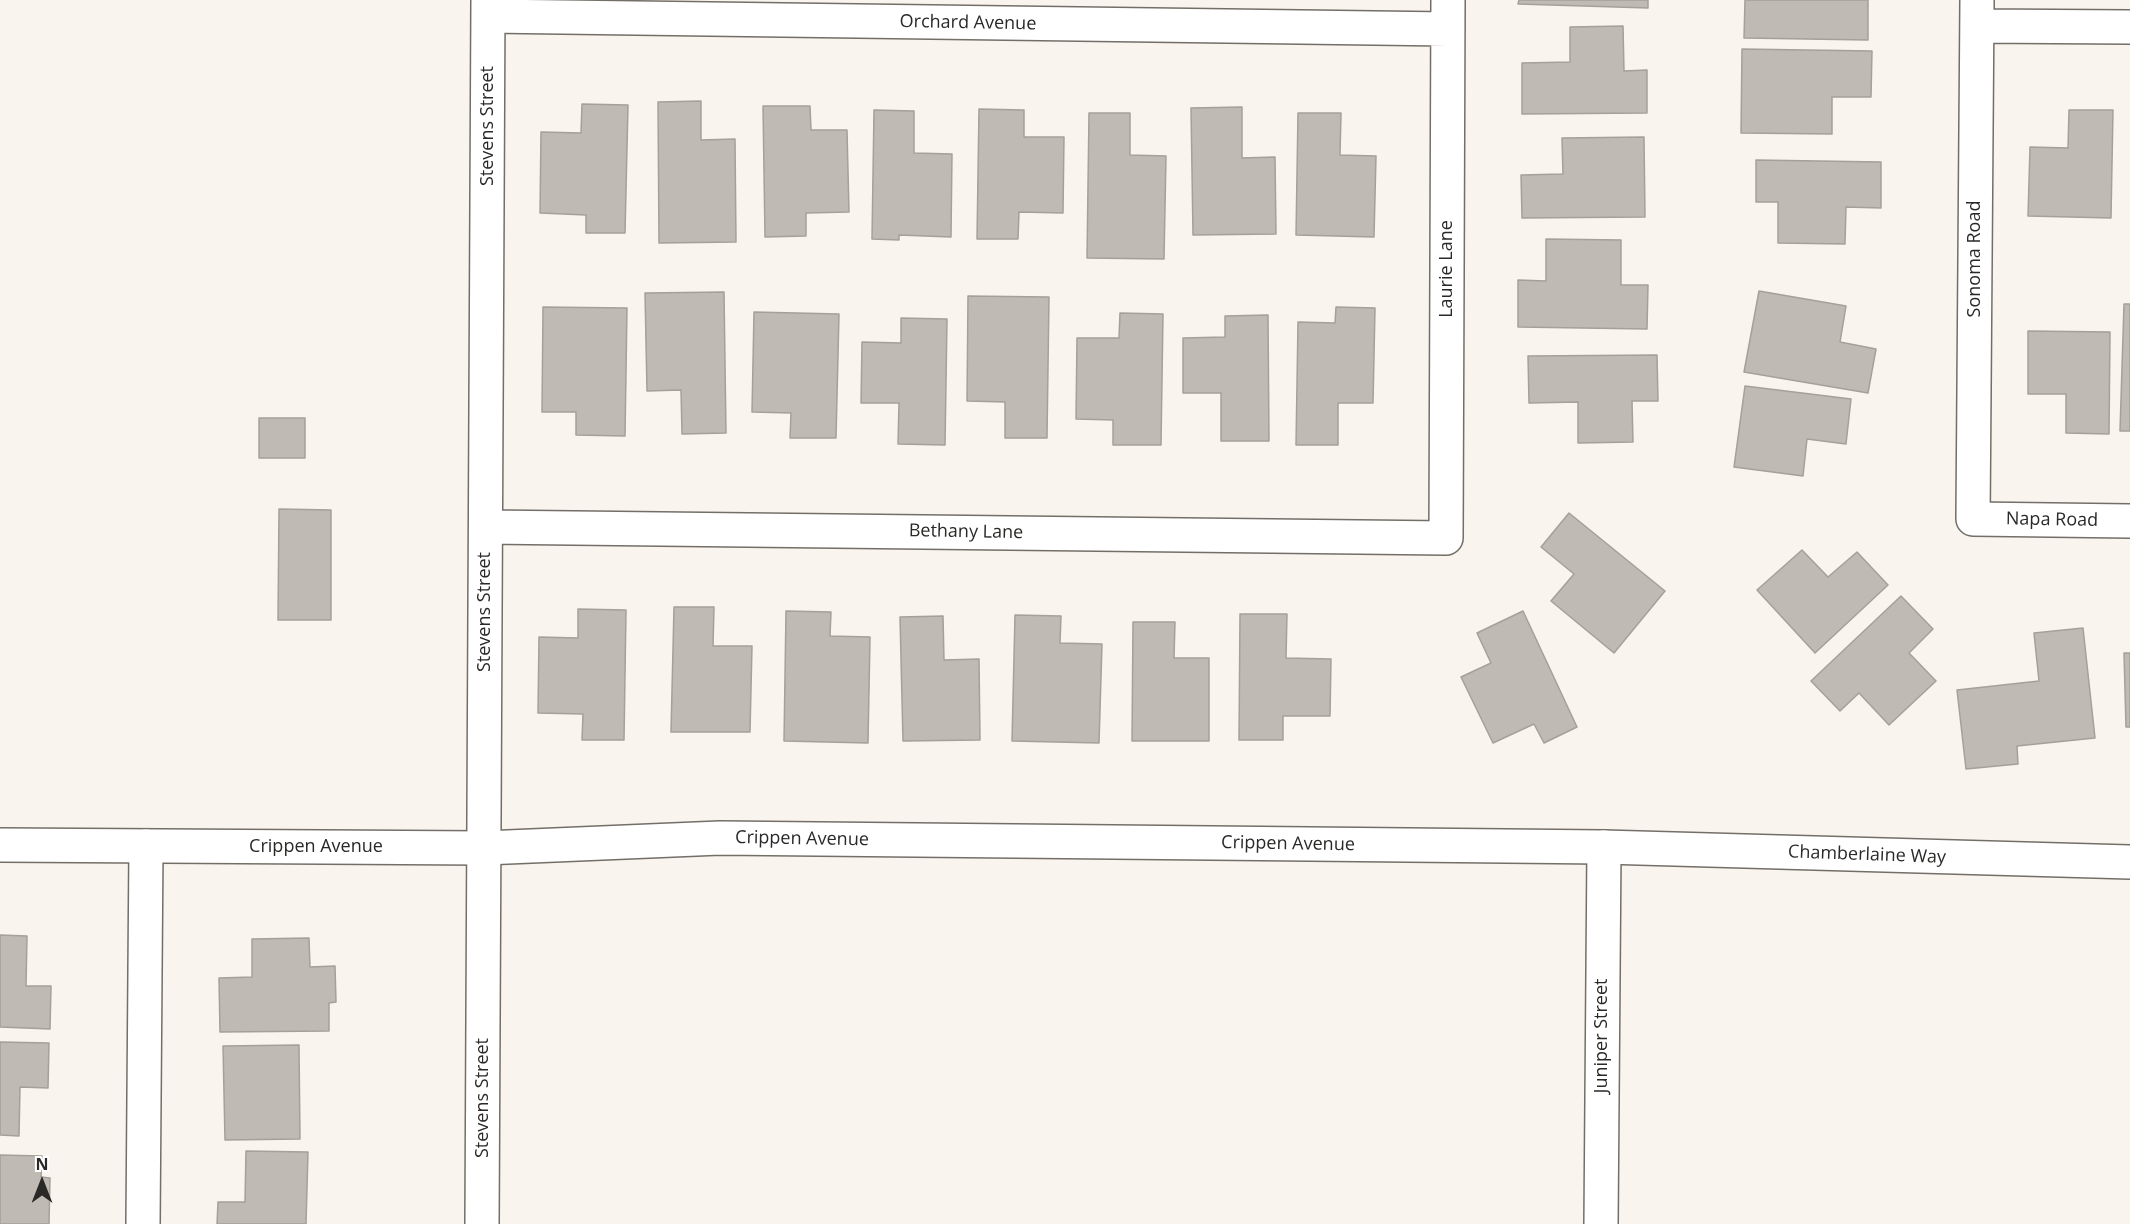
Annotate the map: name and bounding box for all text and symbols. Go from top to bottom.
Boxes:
street label: Orchard Avenue [899,11,1037,35]
street label: Stevens Street [477,66,499,186]
street label: Sonoma Road [1964,201,1986,317]
street label: Laurie Lane [1436,220,1458,318]
street label: Napa Road [2006,508,2098,532]
street label: Bethany Lane [909,520,1023,544]
street label: Stevens Street [474,552,496,672]
street label: Crippen Avenue [735,827,869,851]
street label: Crippen Avenue [1221,832,1355,856]
street label: Crippen Avenue [249,836,383,858]
street label: Chamberlaine Way [1788,841,1946,869]
street label: Juniper Street [1591,979,1613,1093]
street label: Stevens Street [472,1038,494,1158]
north arrow [12,1152,72,1212]
text: N [35,1153,49,1175]

